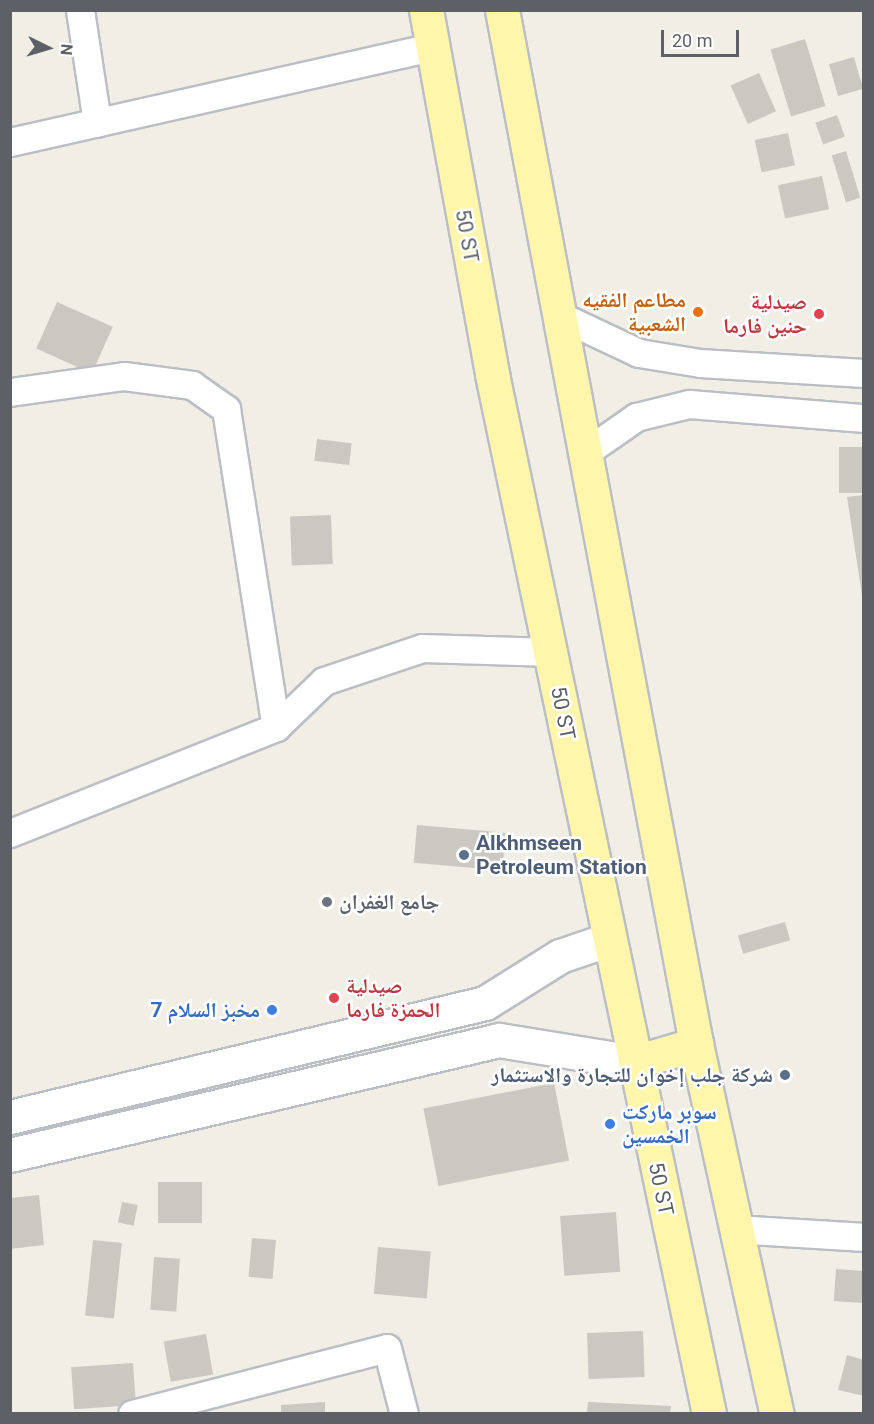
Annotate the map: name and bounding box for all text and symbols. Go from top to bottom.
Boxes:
north arrow [18,18,78,78]
scale bar [664,18,742,56]
text: 20 m [672,30,712,51]
text: N [56,43,76,56]
street label: 50 ST [450,207,484,265]
place label: مطاعم الفقيه الشعبية [582,287,686,337]
place label: صيدلية حنين فارما [723,289,807,339]
marker: مطاعم الفقيه الشعبية [691,305,705,319]
marker: صيدلية حنين فارما [812,307,826,321]
street label: 50 ST [545,684,581,742]
place label: Alkhmseen Petroleum Station [476,830,647,880]
marker: Alkhmseen Petroleum Station [457,848,471,862]
place label: جامع الغفران [339,889,439,915]
marker: جامع الغفران [320,895,334,909]
place label: صيدلية الحمزة فارما [346,973,440,1023]
marker: صيدلية الحمزة فارما [327,991,341,1005]
place label: مخبز السلام 7 [150,997,260,1023]
marker: مخبز السلام 7 [265,1003,279,1017]
place label: شركة جلب إخوان للتجارة والاستثمار [491,1062,773,1088]
marker: شركة جلب إخوان للتجارة والاستثمار [778,1068,792,1082]
place label: سوبر ماركت الخمسين [622,1099,717,1149]
marker: سوبر ماركت الخمسين [603,1117,617,1131]
street label: 50 ST [643,1160,679,1218]

